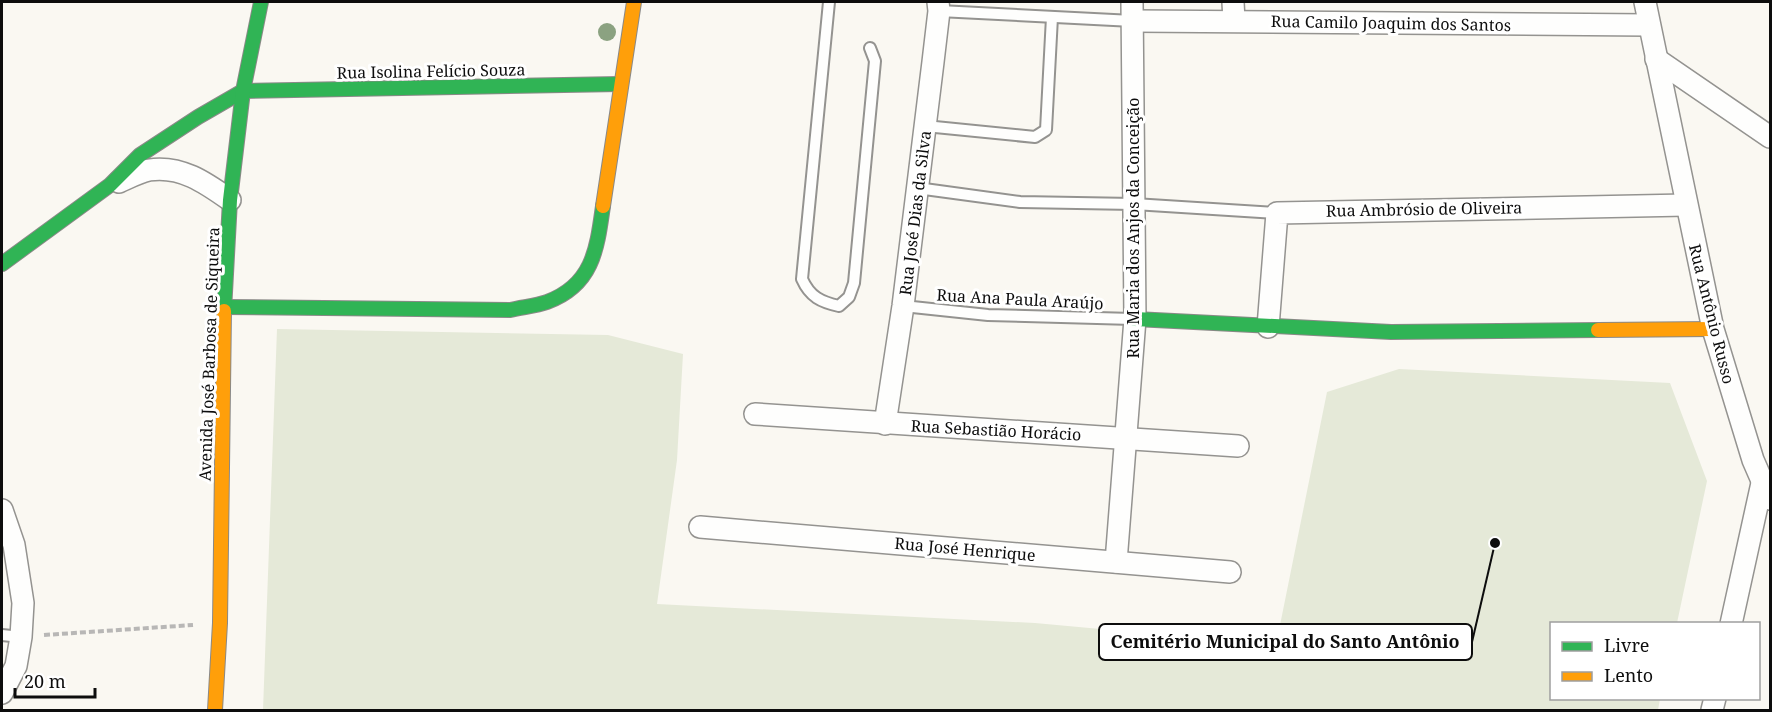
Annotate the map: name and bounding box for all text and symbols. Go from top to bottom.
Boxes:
street label: Rua Camilo Joaquim dos Santos [1271,10,1511,36]
street label: Rua Isolina Felício Souza [336,58,526,84]
street label: Rua Maria dos Anjos da Conceição [1122,97,1144,359]
street label: Rua José Dias da Silva [894,129,936,297]
street label: Rua Ambrósio de Oliveira [1326,196,1522,222]
street label: Avenida José Barbosa de Siqueira [194,227,224,481]
street label: Rua Antônio Russo [1684,242,1740,386]
street label: Rua Ana Paula Araújo [936,284,1104,314]
street label: Rua Sebastião Horácio [910,415,1082,445]
street label: Rua José Henrique [894,532,1036,566]
legend [1550,622,1760,700]
callout: Cemitério Municipal do Santo Antônio [1099,624,1472,660]
text: Cemitério Municipal do Santo Antônio [1110,629,1460,653]
text: Livre [1604,633,1650,657]
scale bar [15,661,94,699]
text: Lento [1604,663,1653,687]
text: 20 m [24,669,66,693]

